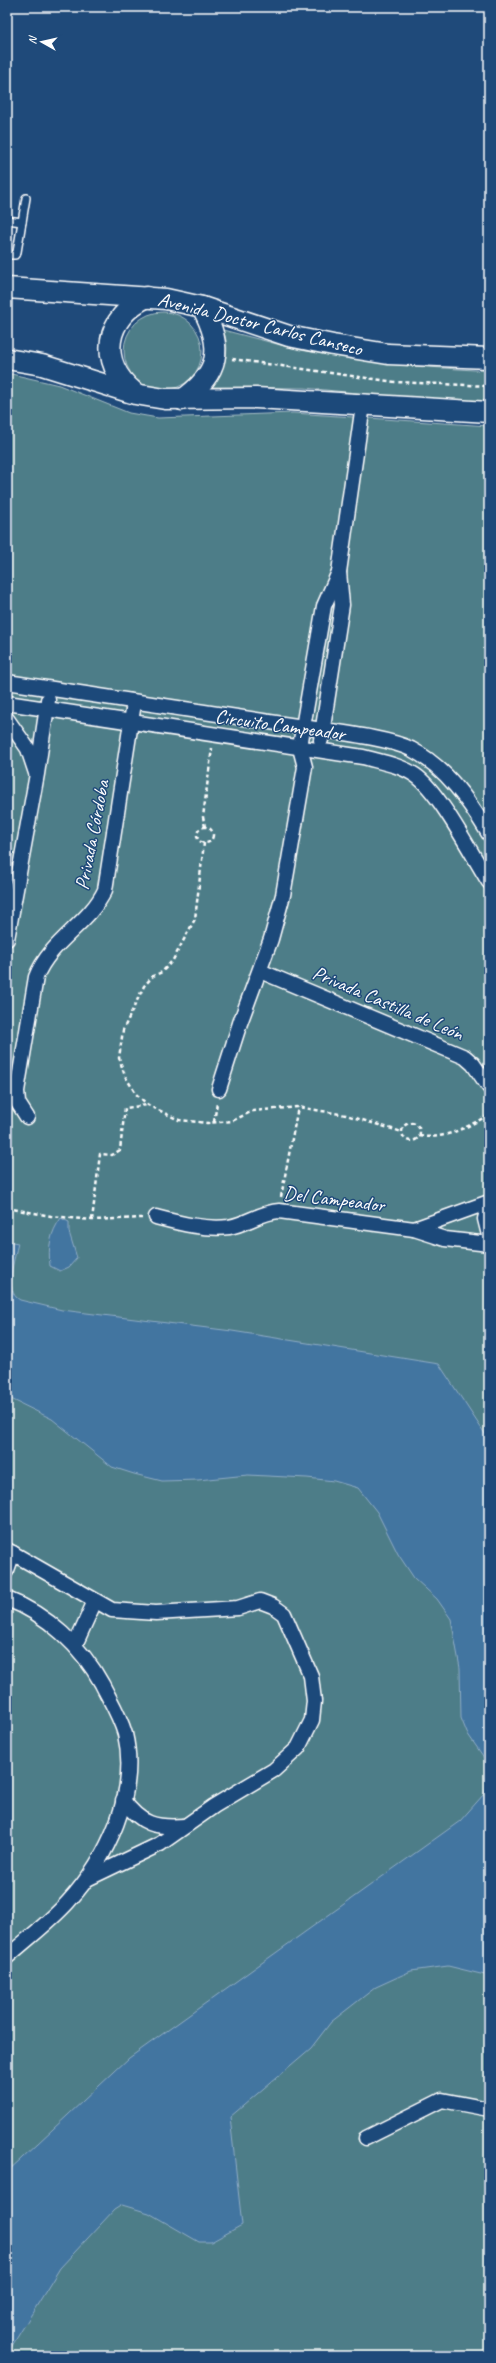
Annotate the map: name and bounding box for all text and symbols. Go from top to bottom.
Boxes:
north arrow [22,22,62,62]
text: N [25,34,40,45]
street label: Avenida Doctor Carlos Canseco [155,287,366,362]
street label: Circuito Campeador [214,704,348,747]
street label: Privada Córdoba [69,776,115,892]
street label: Privada Castilla de León [309,960,468,1046]
street label: Del Campeador [282,1180,388,1218]

